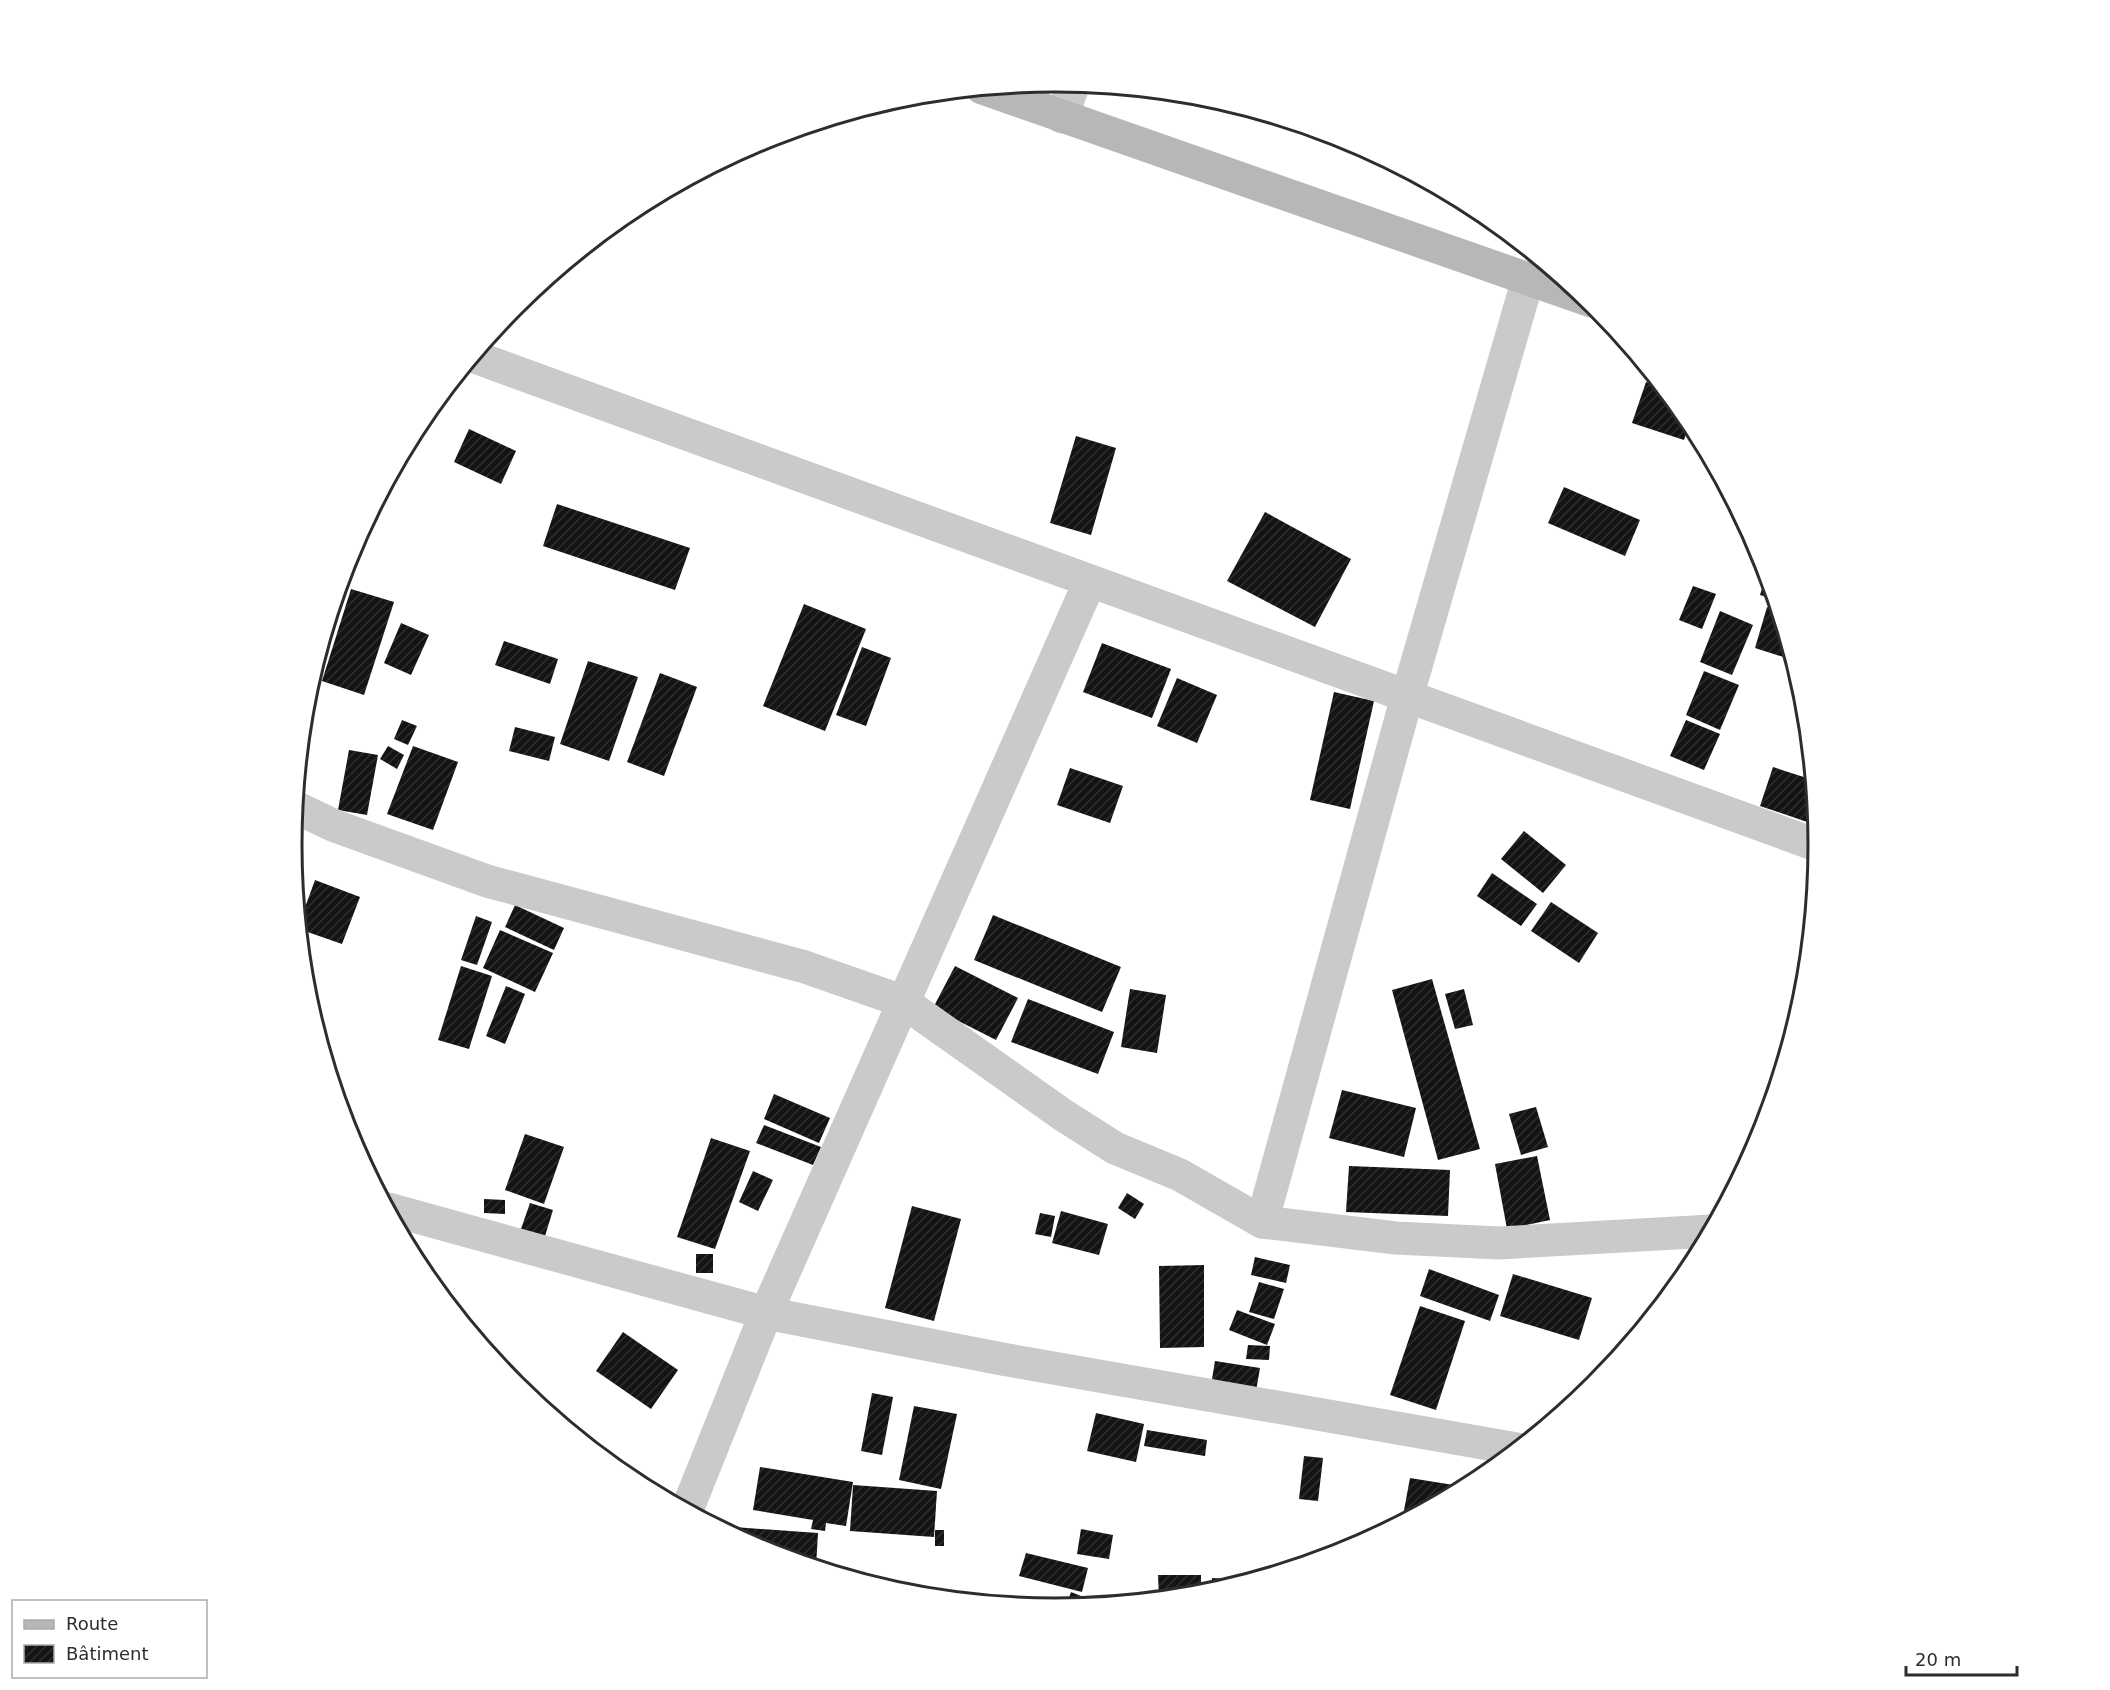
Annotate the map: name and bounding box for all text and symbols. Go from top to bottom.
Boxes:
legend [12,1600,207,1678]
text: Route [66,1613,118,1634]
scale bar [1906,1639,2017,1677]
text: Bâtiment [66,1643,149,1664]
text: 20 m [1915,1649,1961,1670]

